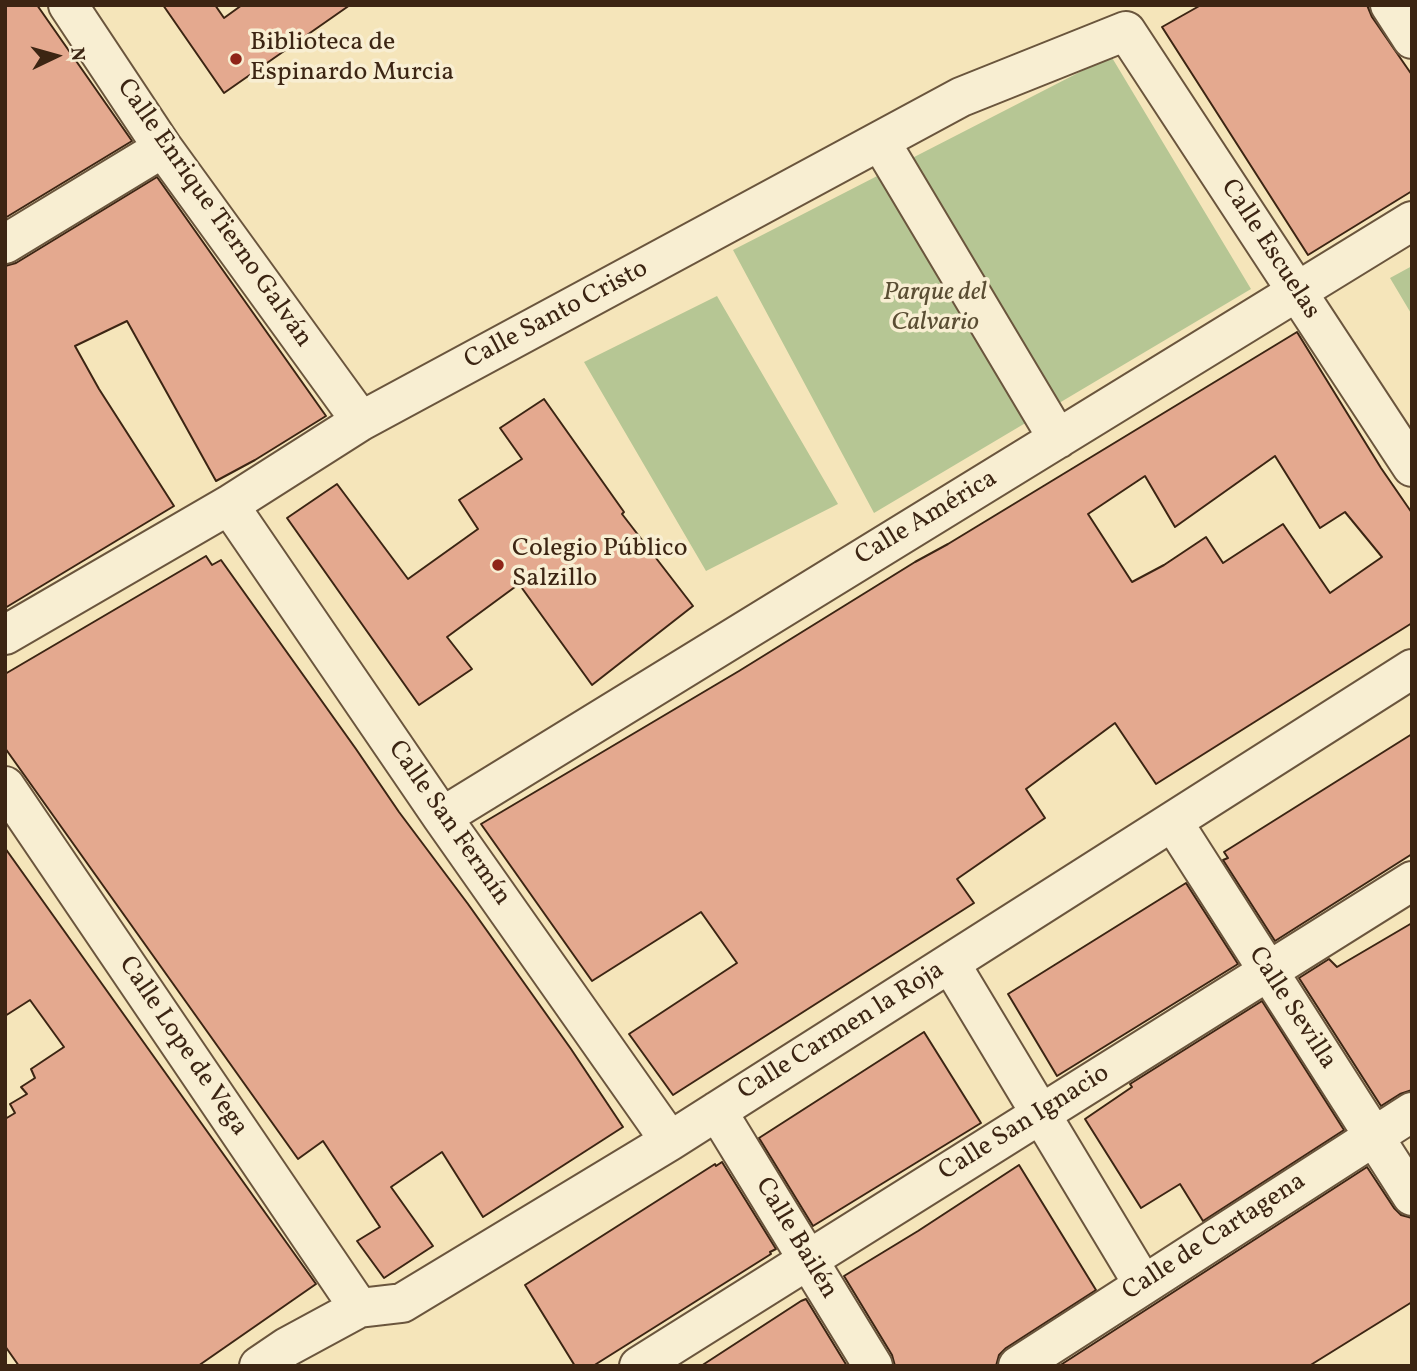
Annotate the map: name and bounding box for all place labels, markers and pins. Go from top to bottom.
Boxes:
place label: Biblioteca de Espinardo Murcia [250,28,454,90]
marker: Biblioteca de Espinardo Murcia [228,51,244,67]
place label: Colegio Público Salzillo [512,534,688,596]
marker: Colegio Público Salzillo [490,557,506,573]

